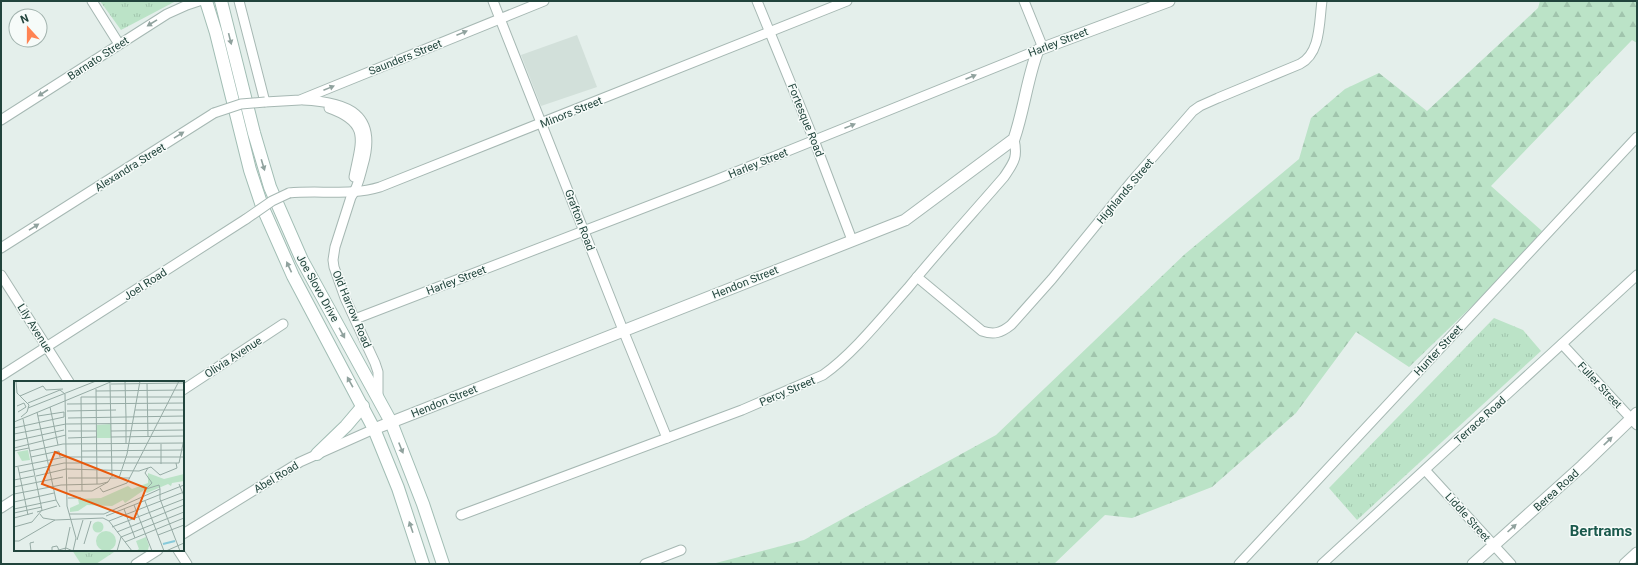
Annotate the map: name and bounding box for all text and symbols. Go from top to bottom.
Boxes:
north arrow [8,8,48,48]
text: N [19,12,31,27]
one-way arrow [146,20,158,27]
street label: Harley Street [1026,25,1090,60]
one-way arrow [457,30,469,36]
one-way arrow [228,33,234,45]
street label: Barnato Street [65,34,132,83]
street label: Saunders Street [367,37,444,78]
one-way arrow [965,73,977,79]
street label: Fortesque Road [785,82,826,159]
one-way arrow [324,85,335,91]
one-way arrow [37,90,49,97]
street label: Minors Street [538,94,604,131]
one-way arrow [845,122,857,128]
one-way arrow [174,131,184,139]
street label: Alexandra Street [93,140,168,194]
street label: Harley Street [727,145,790,181]
street label: Highlands Street [1094,156,1157,227]
one-way arrow [260,159,266,171]
street label: Grafton Road [562,188,597,253]
one-way arrow [29,223,39,231]
street label: Joe Slovo Drive [294,252,342,324]
one-way arrow [286,261,292,273]
street label: Harley Street [424,263,488,298]
street label: Hendon Street [710,263,780,302]
street label: Joel Road [121,266,169,303]
street label: Old Harrow Road [329,269,374,350]
street label: Lily Avenue [14,301,55,355]
street label: Hunter Street [1411,322,1466,379]
one-way arrow [339,327,345,338]
street label: Olivia Avenue [202,334,264,381]
street label: Fuller Street [1575,359,1625,412]
street label: Percy Street [757,374,817,409]
one-way arrow [346,376,353,388]
inset map [14,381,184,551]
street label: Hendon Street [409,382,479,421]
street label: Terrace Road [1452,394,1509,447]
one-way arrow [1603,436,1613,446]
one-way arrow [398,443,404,455]
street label: Abel Road [252,459,301,496]
street label: Berea Road [1531,467,1582,514]
street label: Liddle Street [1442,490,1493,545]
one-way arrow [408,521,414,533]
district label: Bertrams [1570,522,1633,540]
one-way arrow [1507,524,1517,533]

